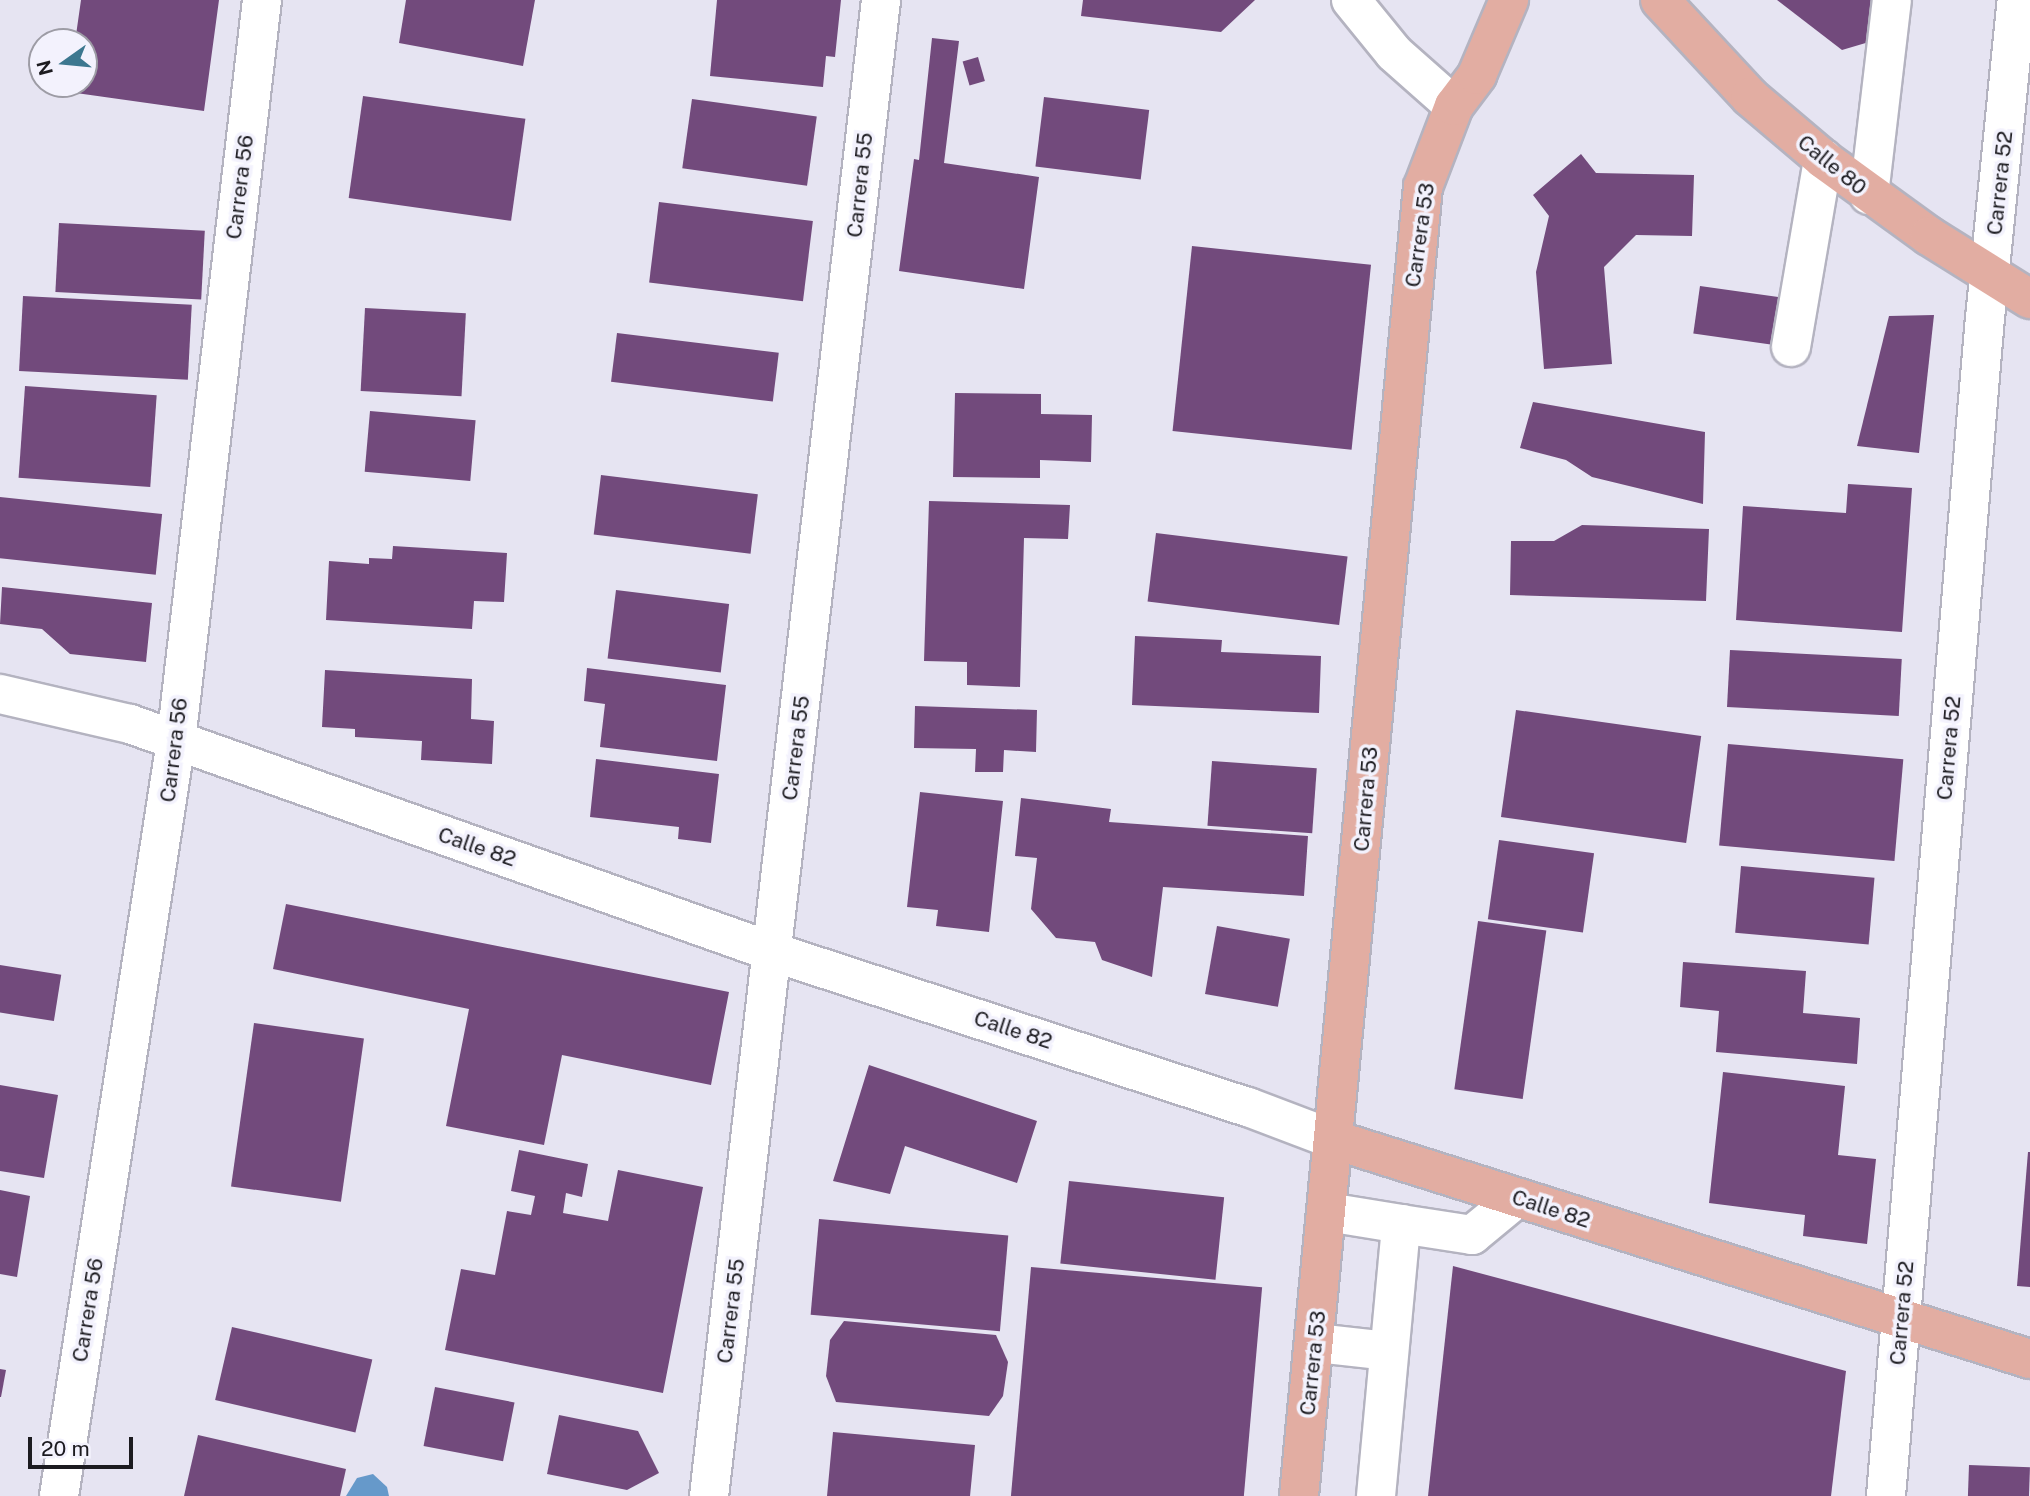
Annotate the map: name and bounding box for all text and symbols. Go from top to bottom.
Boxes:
north arrow [28,28,98,98]
text: N [32,58,57,78]
street label: Calle 80 [1793,130,1871,200]
street label: Carrera 52 [1982,130,2018,236]
street label: Carrera 55 [842,131,878,239]
street label: Carrera 56 [221,133,259,241]
street label: Carrera 53 [1400,181,1440,289]
street label: Carrera 55 [777,694,815,802]
street label: Carrera 52 [1932,695,1966,801]
street label: Carrera 56 [155,696,193,804]
street label: Carrera 53 [1349,745,1383,853]
street label: Calle 82 [435,822,519,872]
street label: Calle 82 [971,1006,1055,1054]
street label: Calle 82 [1509,1185,1593,1233]
street label: Carrera 56 [67,1256,109,1364]
street label: Carrera 55 [712,1257,750,1365]
street label: Carrera 52 [1885,1260,1919,1366]
street label: Carrera 53 [1295,1309,1331,1417]
scale bar [32,1422,136,1466]
text: 20 m [41,1436,90,1461]

